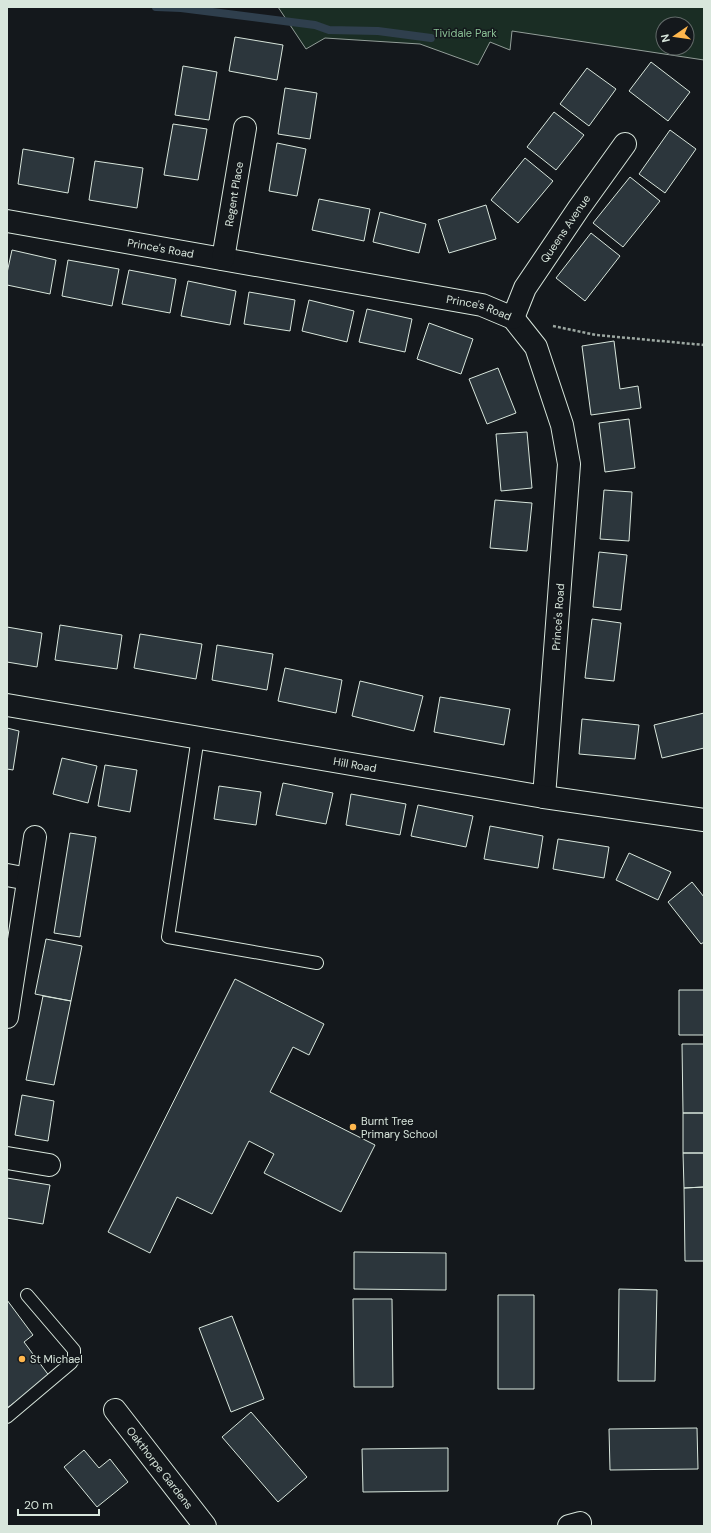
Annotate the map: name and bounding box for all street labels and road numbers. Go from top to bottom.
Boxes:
street label: Regent Place [222,160,246,227]
street label: Queens Avenue [537,192,593,265]
street label: Prince's Road [126,235,195,261]
street label: Prince's Road [445,292,514,324]
street label: Prince's Road [549,583,567,651]
street label: Hill Road [332,754,378,775]
street label: Oakthorpe Gardens [123,1424,196,1512]

